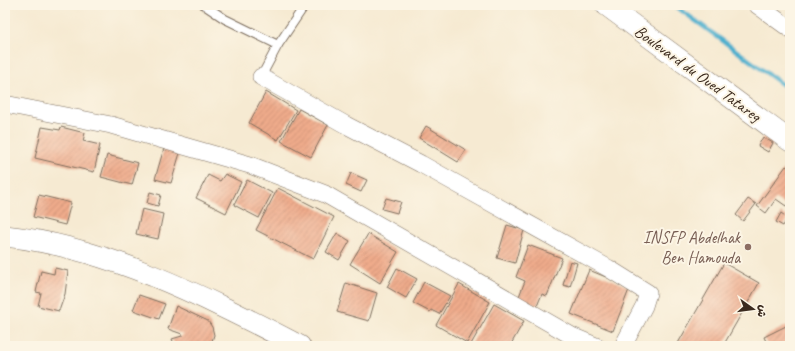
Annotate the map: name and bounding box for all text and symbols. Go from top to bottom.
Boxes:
street label: Boulevard du Oued Tatareg [630,20,766,127]
place label: INSFP Abdelhak Ben Hamouda [643,227,742,268]
marker: INSFP Abdelhak Ben Hamouda [743,242,753,252]
north arrow [733,289,773,329]
text: ش [754,304,771,319]

